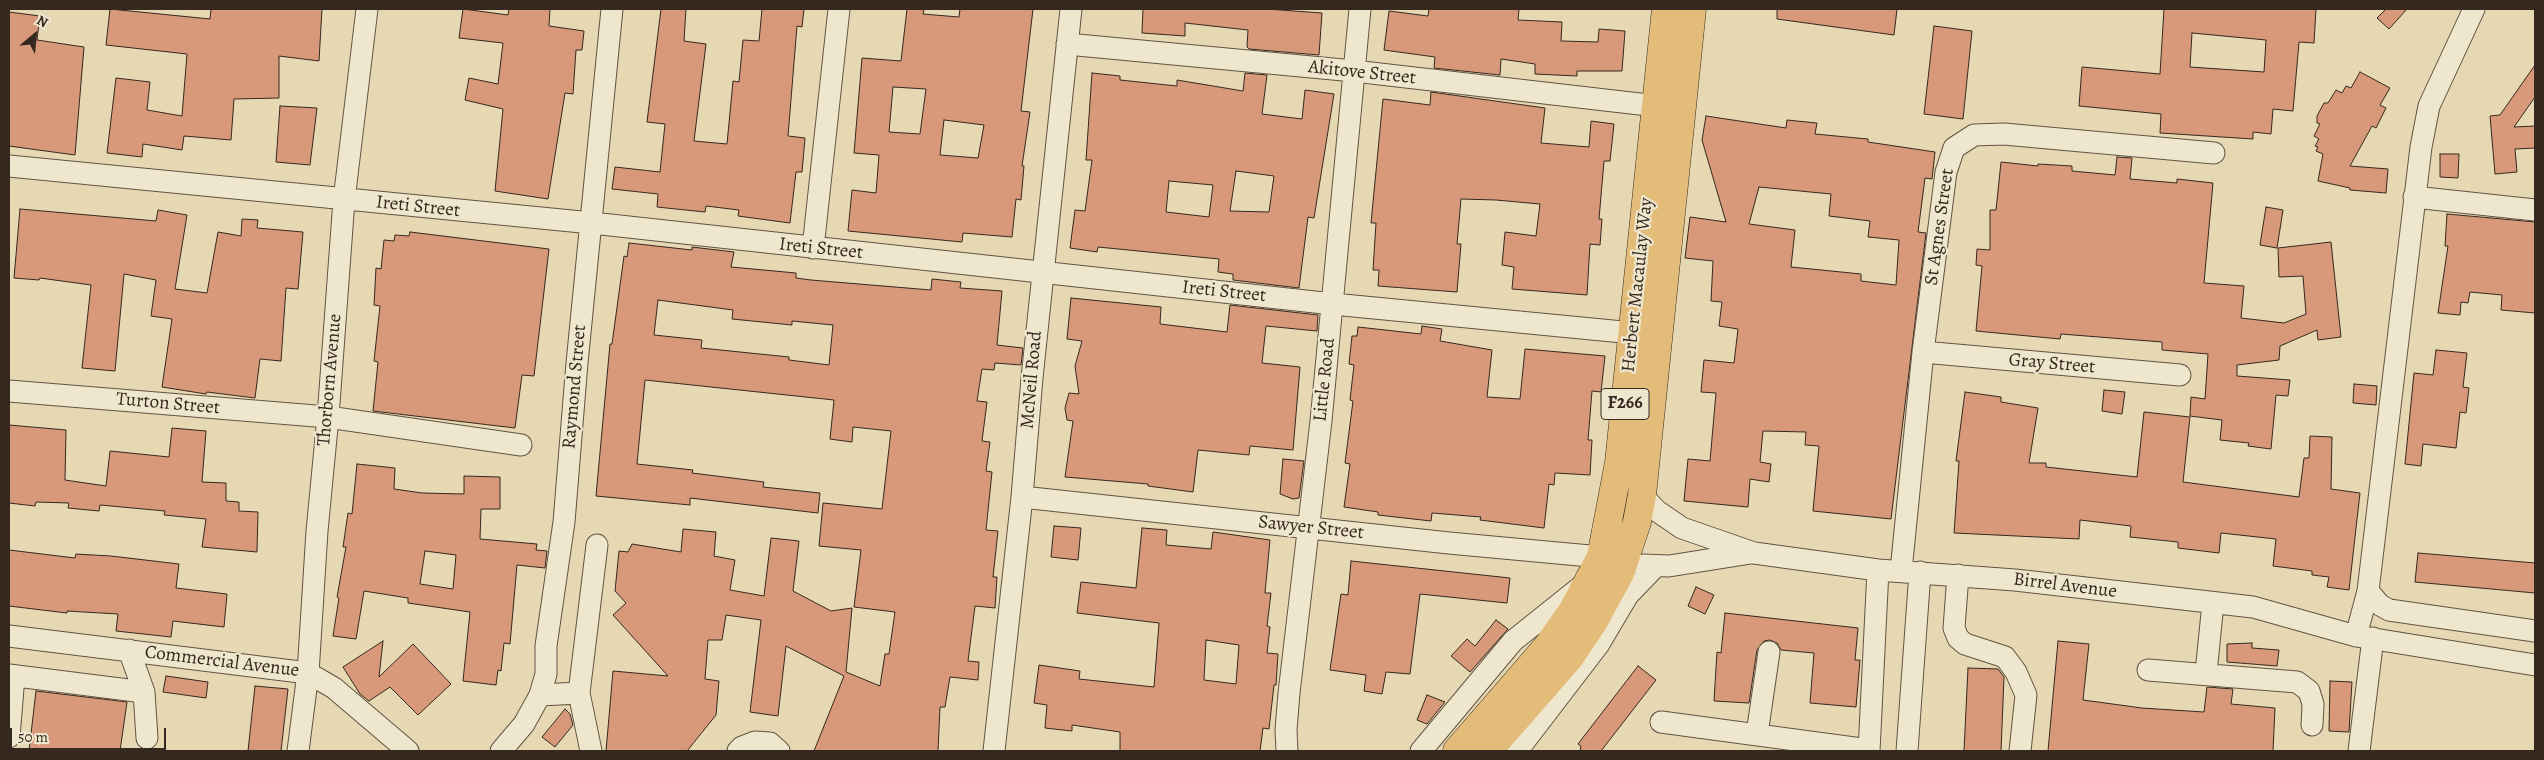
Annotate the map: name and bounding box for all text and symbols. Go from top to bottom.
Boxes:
north arrow [10,10,60,60]
text: N [33,11,51,32]
street label: Akitove Street [1307,56,1417,90]
street label: St Agnes Street [1921,167,1959,287]
street label: Ireti Street [375,191,461,223]
street label: Herbert Macaulay Way [1617,197,1659,373]
street label: Ireti Street [778,233,864,265]
street label: Ireti Street [1181,276,1267,308]
street label: Thorborn Avenue [313,313,347,447]
street label: Raymond Street [558,324,592,450]
street label: McNeil Road [1016,330,1048,430]
street label: Little Road [1309,337,1341,423]
street label: Gray Street [2008,349,2096,379]
street label: Turton Street [115,388,221,420]
road number: F266 [1601,388,1649,419]
street label: Sawyer Street [1257,511,1365,545]
street label: Birrel Avenue [2012,568,2118,604]
street label: Commercial Avenue [143,641,301,683]
scale bar [12,718,169,750]
text: 50 m [18,727,48,747]

